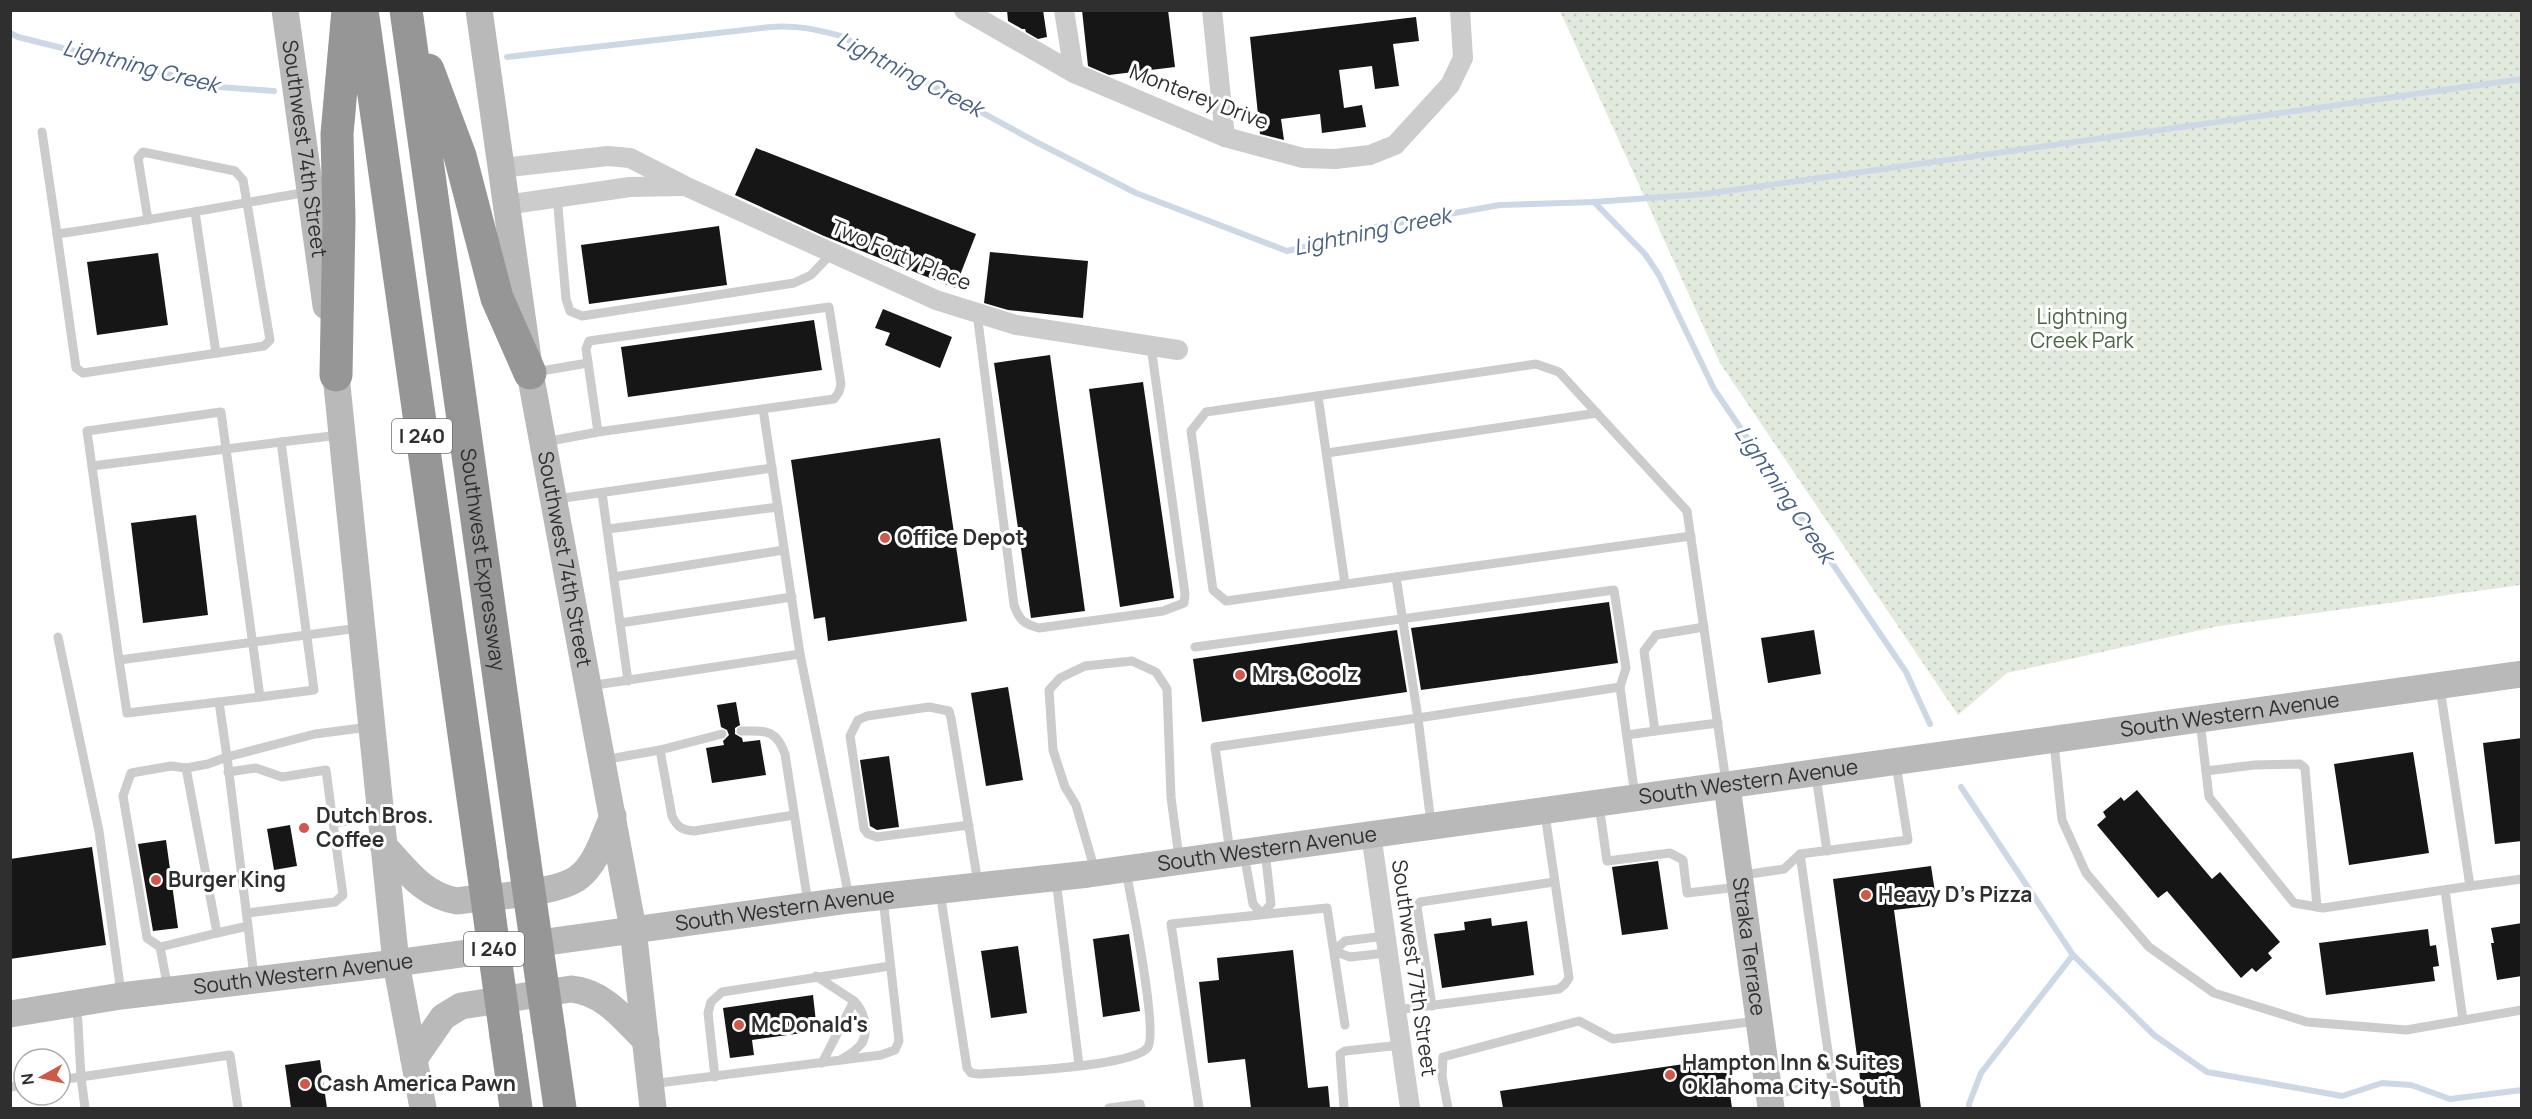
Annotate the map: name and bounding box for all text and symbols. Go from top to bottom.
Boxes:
water label: Lightning Creek [832,24,991,125]
water label: Lightning Creek [60,32,225,101]
street label: Southwest 74th Street [276,38,334,259]
street label: Monterey Drive [1126,57,1273,135]
water label: Lightning Creek [1291,199,1456,262]
street label: Two Forty Place [827,212,976,296]
park label: Lightning Creek Park [2030,302,2134,354]
road number: I 240 [392,419,452,453]
water label: Lightning Creek [1728,419,1844,571]
street label: Southwest Expressway [454,446,513,673]
street label: Southwest 74th Street [532,449,599,669]
place label: Office Depot [897,523,1025,551]
marker: Office Depot [878,531,892,545]
place label: Mrs. Coolz [1252,660,1358,688]
marker: Mrs. Coolz [1233,668,1247,682]
street label: South Western Avenue [2118,685,2341,743]
street label: South Western Avenue [1637,752,1860,810]
place label: Dutch Bros. Coffee [316,801,434,853]
street label: South Western Avenue [1155,819,1378,877]
marker: Dutch Bros. Coffee [297,821,311,835]
street label: Southwest 77th Street [1386,858,1444,1078]
place label: Burger King [168,865,286,893]
marker: Burger King [149,873,163,887]
street label: Straka Terrace [1727,875,1773,1017]
street label: South Western Avenue [673,880,896,937]
place label: Heavy D's Pizza [1878,880,2032,908]
marker: Heavy D's Pizza [1859,888,1873,902]
road number: I 240 [464,932,524,966]
street label: South Western Avenue [192,946,415,1000]
place label: McDonald's [751,1010,868,1038]
marker: McDonald's [732,1018,746,1032]
north arrow [12,1047,72,1107]
place label: Hampton Inn & Suites Oklahoma City-South [1682,1048,1901,1100]
marker: Hampton Inn & Suites Oklahoma City-South [1663,1068,1677,1082]
place label: Cash America Pawn [317,1069,516,1097]
text: N [15,1072,39,1086]
marker: Cash America Pawn [298,1077,312,1091]

